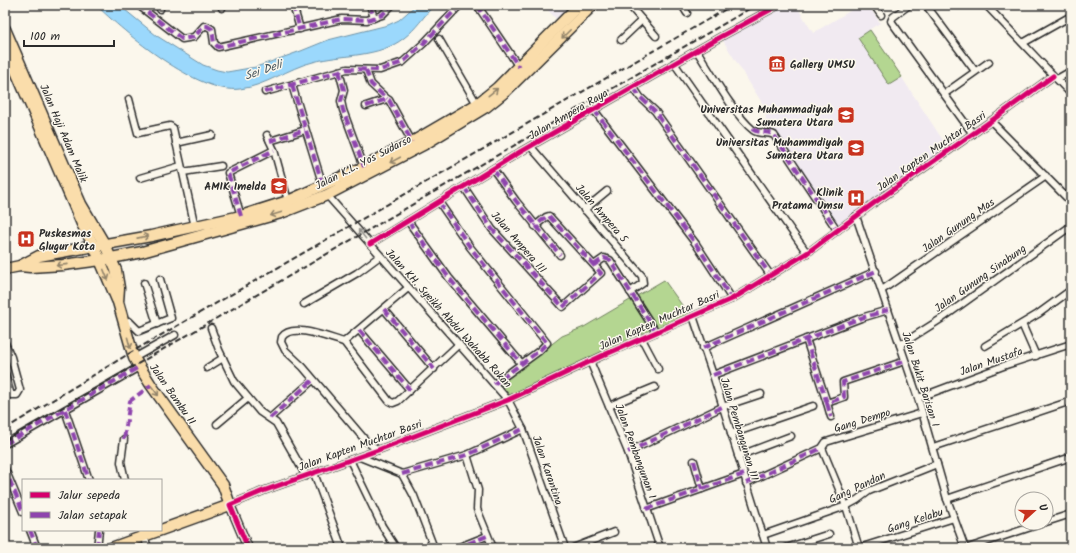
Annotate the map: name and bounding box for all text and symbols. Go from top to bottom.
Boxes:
scale bar [24,22,114,48]
text: 100 m [30,27,61,46]
one-way arrow [561,29,571,39]
water label: Sei Deli [242,54,287,86]
museum icon: Gallery UMSU [767,54,787,74]
place label: Gallery UMSU [790,56,855,74]
street label: Jalan Haji Adam Malik [34,81,92,186]
street label: Jalan Ampera Raya [525,85,612,145]
one-way arrow [487,87,498,96]
place label: Universitas Muhammadiyah Sumatera Utara [700,101,833,132]
school or university icon: Universitas Muhammadiyah Sumatera Utara [836,105,856,125]
street label: Jalan Kapten Muchtar Basri [873,107,990,197]
street label: Jalan K.L. Yos Sudarso [312,131,415,195]
place label: Universitas Muhammdiyah Sumatera Utara [716,134,843,165]
school or university icon: Universitas Muhammdiyah Sumatera Utara [846,138,866,158]
one-way arrow [389,157,401,165]
school or university icon: AMIK Imelda [269,176,289,196]
place label: AMIK Imelda [204,178,266,196]
street label: Jalan Ampera 5 [570,180,633,248]
place label: Klinik Pratama Umsu [772,184,844,215]
hospital icon: Klinik Pratama Umsu [846,188,866,208]
street label: Jalan Gunung Mas [918,194,999,258]
street label: Jalan Ampera III [486,207,550,278]
one-way arrow [270,211,283,218]
place label: Puskesmas Glugur Kota [39,225,95,256]
one-way arrow [358,228,366,239]
hospital icon: Puskesmas Glugur Kota [16,229,36,249]
one-way arrow [136,233,149,241]
street label: Jalan Gunung Sinabung [931,240,1030,317]
street label: Jalan KH. Syeikh Abdul Wahabb Rokan [381,245,516,392]
one-way arrow [56,261,69,269]
one-way arrow [103,268,111,280]
street label: Jalan Kapten Muchtar Basri [596,286,723,356]
street label: Jalan Bukit Barisan I [896,329,944,429]
one-way arrow [126,337,133,350]
street label: Jalan Mustafa [957,343,1025,381]
street label: Jalan Bambu II [144,360,200,429]
street label: Jalan Pembangunan III [715,376,763,483]
one-way arrow [151,385,159,396]
street label: Jalan Pembangunan I [609,401,661,501]
street label: Gang Dempo [832,404,893,438]
street label: Jalan Kapten Muchtar Basri [296,415,425,477]
street label: Jalan Karantina [527,433,567,508]
street label: Gang Pandan [826,467,889,509]
legend [22,479,162,531]
text: Jalur sepeda [58,486,120,505]
north arrow [1014,491,1054,531]
text: U [1033,501,1052,514]
street label: Gang Kelabu [885,503,946,538]
text: Jalan setapak [58,506,127,525]

